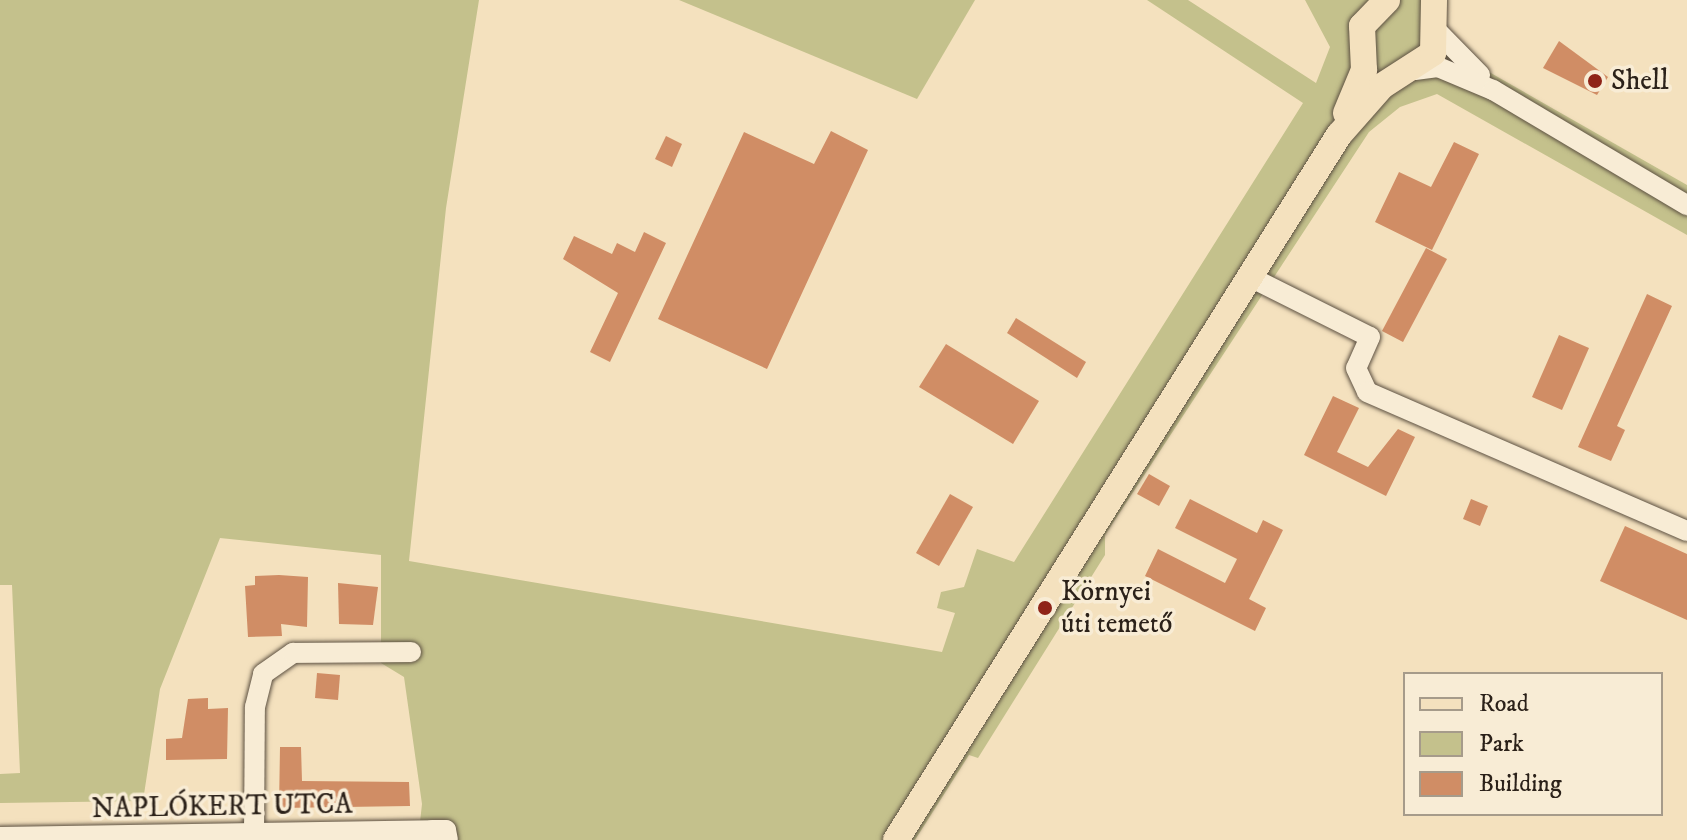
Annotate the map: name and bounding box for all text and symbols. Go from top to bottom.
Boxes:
place label: Shell [1611,64,1669,98]
marker: Shell [1586,72,1604,90]
place label: Környei úti temető [1061,575,1172,641]
marker: Környei úti temető [1036,599,1054,617]
legend [1403,672,1663,816]
text: Road [1479,689,1529,719]
text: Park [1479,729,1524,759]
text: Building [1479,769,1562,799]
street label: NAPLÓKERT UTCA [91,788,353,826]

